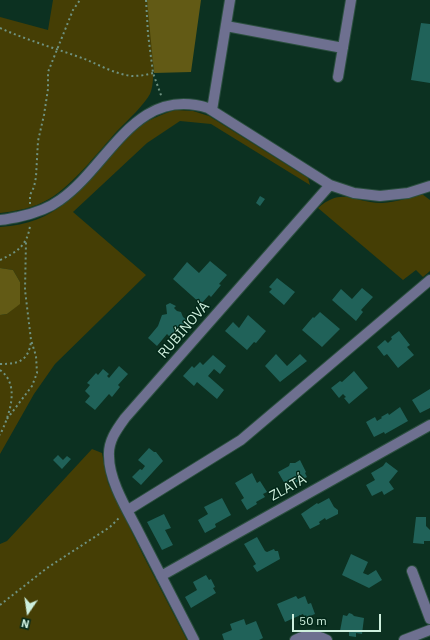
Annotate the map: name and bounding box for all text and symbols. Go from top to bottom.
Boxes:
street label: RUBÍNOVÁ [155,298,213,362]
street label: ZLATÁ [267,471,309,505]
north arrow [8,592,48,632]
scale bar [294,606,383,632]
text: 50 m [299,613,327,628]
text: N [20,616,31,631]

